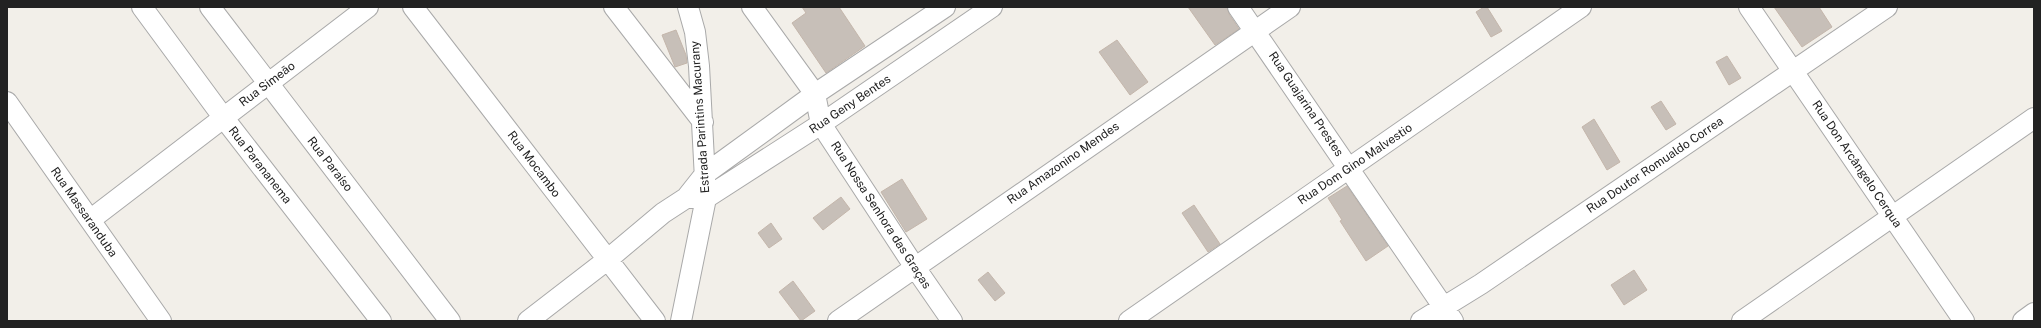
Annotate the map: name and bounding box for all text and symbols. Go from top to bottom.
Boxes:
street label: Estrada Parintins Macurany [688,40,712,194]
street label: Rua Guajarina Prestes [1266,49,1346,159]
street label: Rua Simeão [236,58,298,109]
street label: Rua Geny Bentes [807,72,893,136]
street label: Rua Don Arcângelo Cerqua [1809,98,1905,230]
street label: Rua Doutor Romualdo Correa [1584,114,1726,216]
street label: Rua Amazonino Mendes [1004,119,1122,207]
street label: Rua Dom Gino Malvestio [1295,120,1415,208]
street label: Rua Parananema [226,124,294,206]
street label: Rua Mocambo [505,128,564,200]
street label: Rua Paraíso [304,134,356,194]
street label: Rua Nossa Senhora das Graças [828,139,934,291]
street label: Rua Massaranduba [48,164,120,260]

